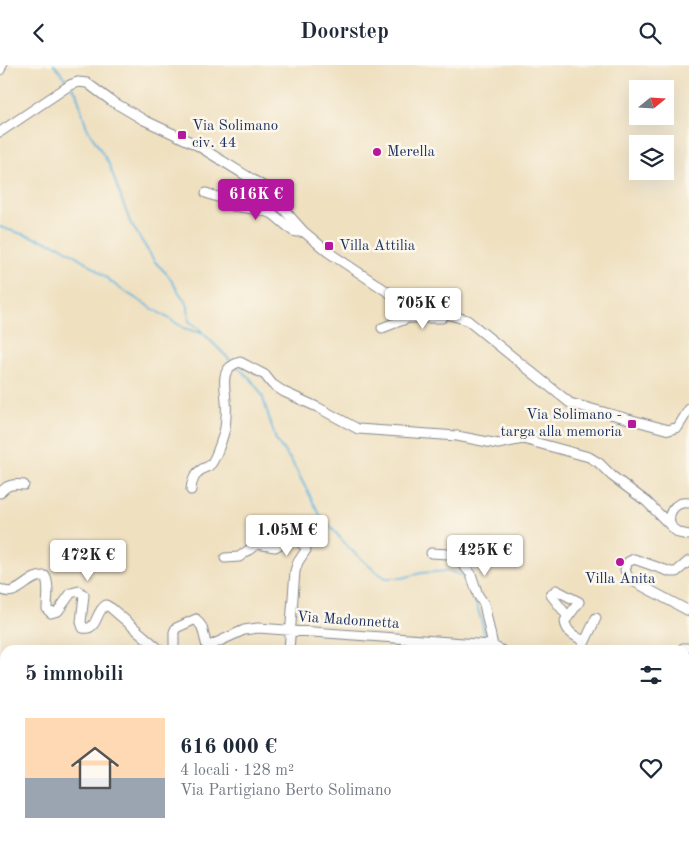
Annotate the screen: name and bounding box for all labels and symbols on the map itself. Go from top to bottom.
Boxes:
north arrow [629,80,674,125]
place label: Via Solimano civ. 44 [192,119,278,151]
marker: Via Solimano civ. 44 [176,129,188,141]
place label: Merella [387,145,436,160]
marker: Merella [371,146,383,158]
pin: 616K € [215,179,297,221]
place label: Villa Attilia [339,239,416,254]
marker: Villa Attilia [323,240,335,252]
pin: 705K € [382,287,464,330]
place label: Via Solimano - targa alla memoria [501,408,623,440]
marker: Via Solimano - targa alla memoria [626,418,638,430]
pin: 1.05M € [241,515,333,557]
pin: 425K € [444,535,526,577]
pin: 472K € [47,539,129,582]
marker: Villa Anita [614,556,626,568]
place label: Villa Anita [585,572,656,587]
street label: Via Madonnetta [296,610,400,632]

